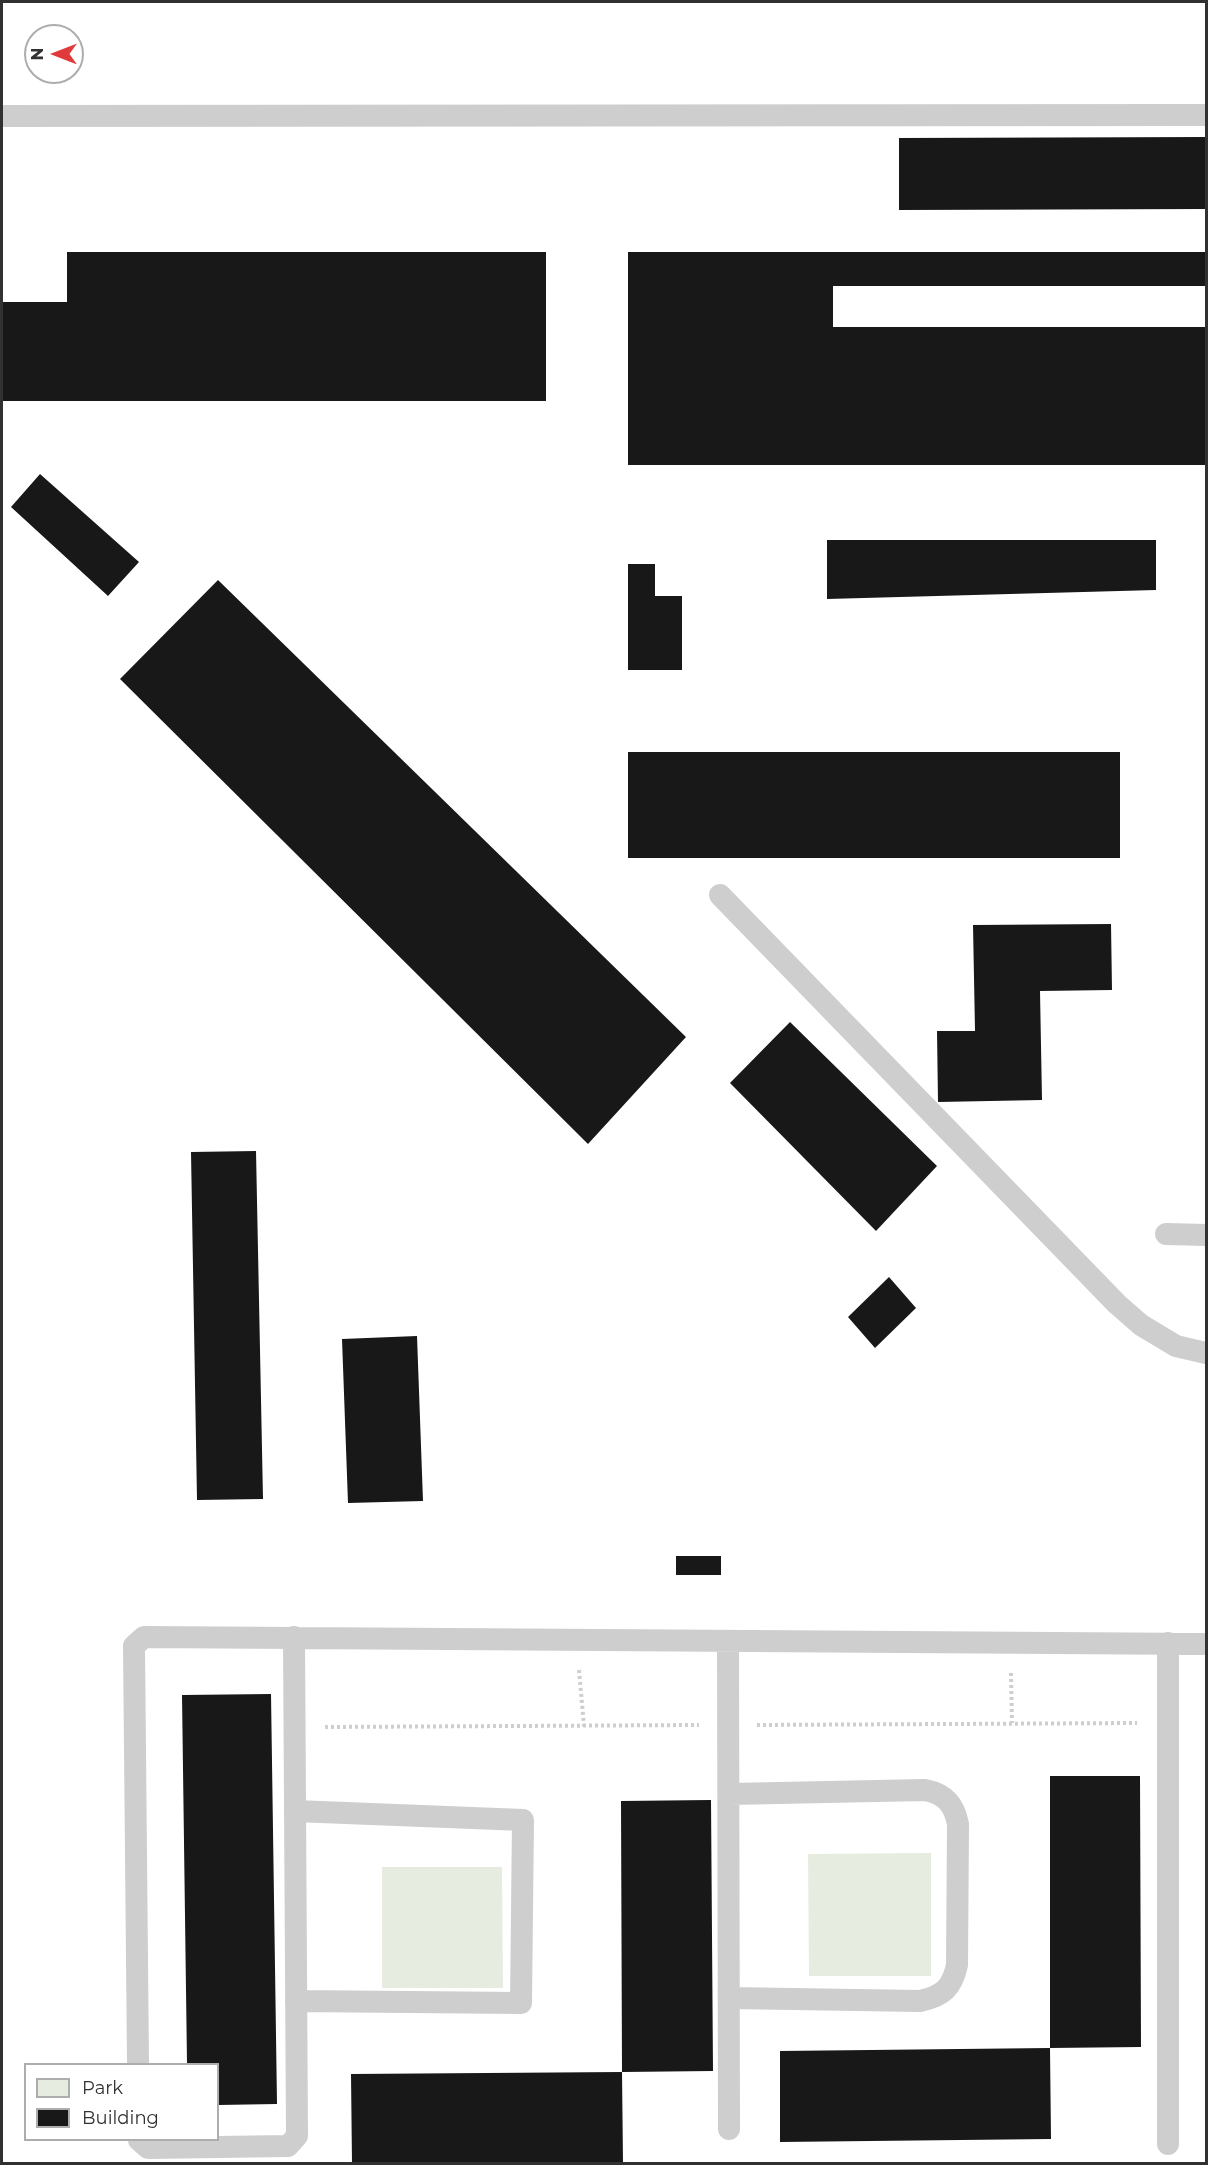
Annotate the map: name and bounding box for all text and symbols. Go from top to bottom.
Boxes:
north arrow [24,24,84,84]
text: N [28,48,47,60]
legend [24,2063,219,2141]
text: Park [82,2077,123,2099]
text: Building [82,2107,159,2129]

